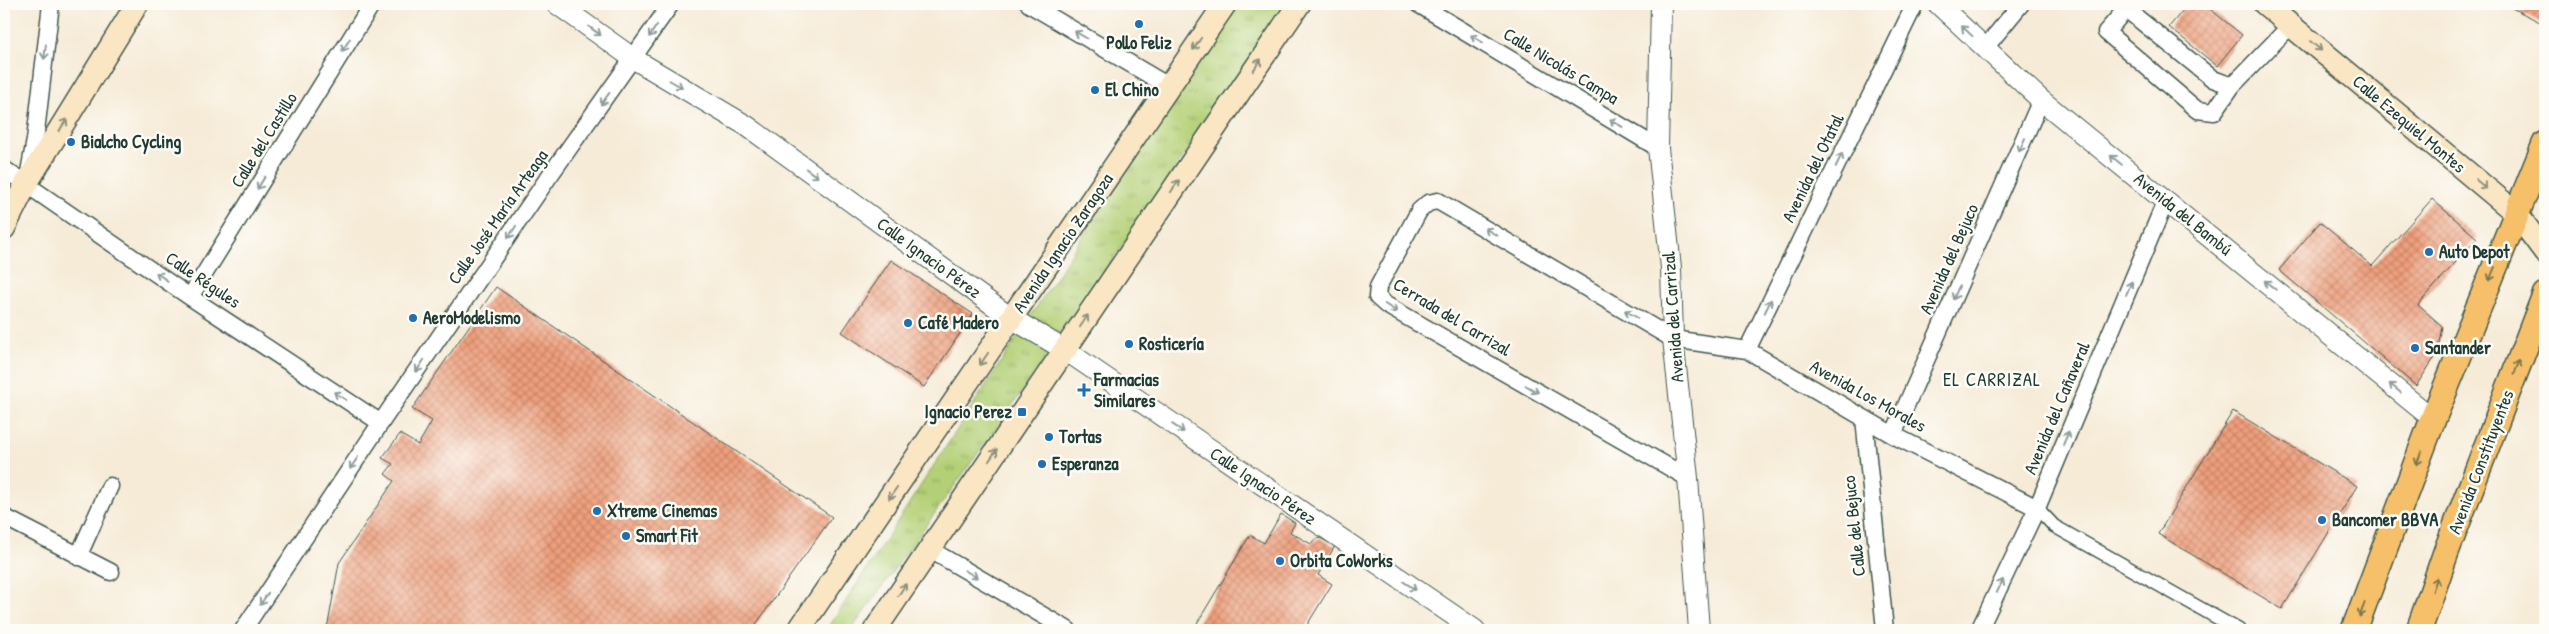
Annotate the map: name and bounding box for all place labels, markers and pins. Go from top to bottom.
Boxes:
marker: Pollo Feliz [1133,18,1145,30]
place label: Pollo Feliz [1106,30,1172,55]
place label: El Chino [1105,77,1159,102]
marker: El Chino [1089,84,1101,96]
place label: Bialcho Cycling [81,129,181,155]
marker: Bialcho Cycling [65,136,77,148]
place label: Auto Depot [2439,239,2510,265]
marker: Auto Depot [2423,246,2435,258]
place label: AeroModelismo [423,305,521,330]
place label: Café Madero [918,310,1000,335]
marker: AeroModelismo [407,312,419,324]
marker: Café Madero [902,317,914,329]
place label: Rosticería [1139,331,1205,356]
place label: Santander [2425,335,2491,360]
marker: Rosticería [1123,338,1135,350]
marker: Santander [2409,342,2421,354]
place label: Farmacias Similares [1093,367,1159,413]
marker: Farmacias Similares [1078,384,1090,396]
place label: Ignacio Perez [925,399,1012,425]
marker: Ignacio Perez [1016,406,1028,418]
place label: Tortas [1058,424,1102,449]
marker: Tortas [1043,431,1055,443]
place label: Esperanza [1052,451,1120,477]
marker: Esperanza [1036,458,1048,470]
place label: Xtreme Cinemas [607,498,717,523]
marker: Xtreme Cinemas [591,505,603,517]
place label: Bancomer BBVA [2332,507,2438,532]
marker: Bancomer BBVA [2316,514,2328,526]
place label: Smart Fit [636,523,699,548]
marker: Smart Fit [620,530,632,542]
place label: Orbita CoWorks [1290,548,1393,573]
marker: Orbita CoWorks [1274,555,1286,567]

